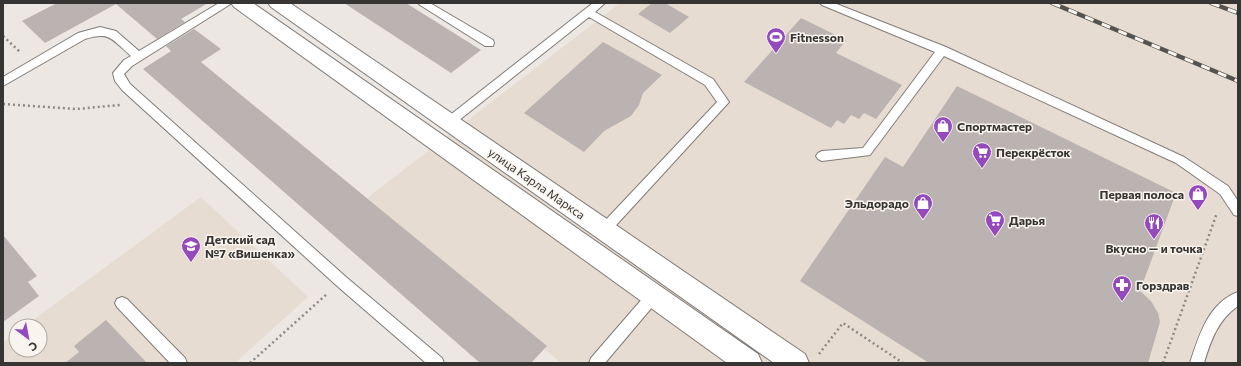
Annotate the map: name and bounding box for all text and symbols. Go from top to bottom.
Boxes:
sports icon: Fitnesson [765,26,787,54]
place label: Fitnesson [790,30,844,44]
shop icon: Спортмастер [932,115,954,143]
place label: Спортмастер [957,119,1032,133]
supermarket icon: Перекрёсток [971,141,993,169]
street label: улица Карла Маркса [486,144,588,222]
place label: Перекрёсток [996,145,1071,159]
shop icon: Первая полоса [1187,183,1209,211]
place label: Первая полоса [1099,187,1184,201]
shop icon: Эльдорадо [912,192,934,220]
place label: Эльдорадо [845,196,909,210]
supermarket icon: Дарья [984,209,1006,237]
restaurant icon: Вкусно — и точка [1143,212,1165,240]
place label: Дарья [1009,213,1045,227]
place label: Детский сад №7 «Вишенка» [205,232,295,260]
school or university icon: Детский сад №7 «Вишенка» [180,235,202,263]
place label: Вкусно — и точка [1105,241,1203,255]
pharmacy icon: Горздрав [1111,274,1133,302]
place label: Горздрав [1136,278,1190,292]
north arrow [8,318,48,358]
text: С [27,339,40,355]

